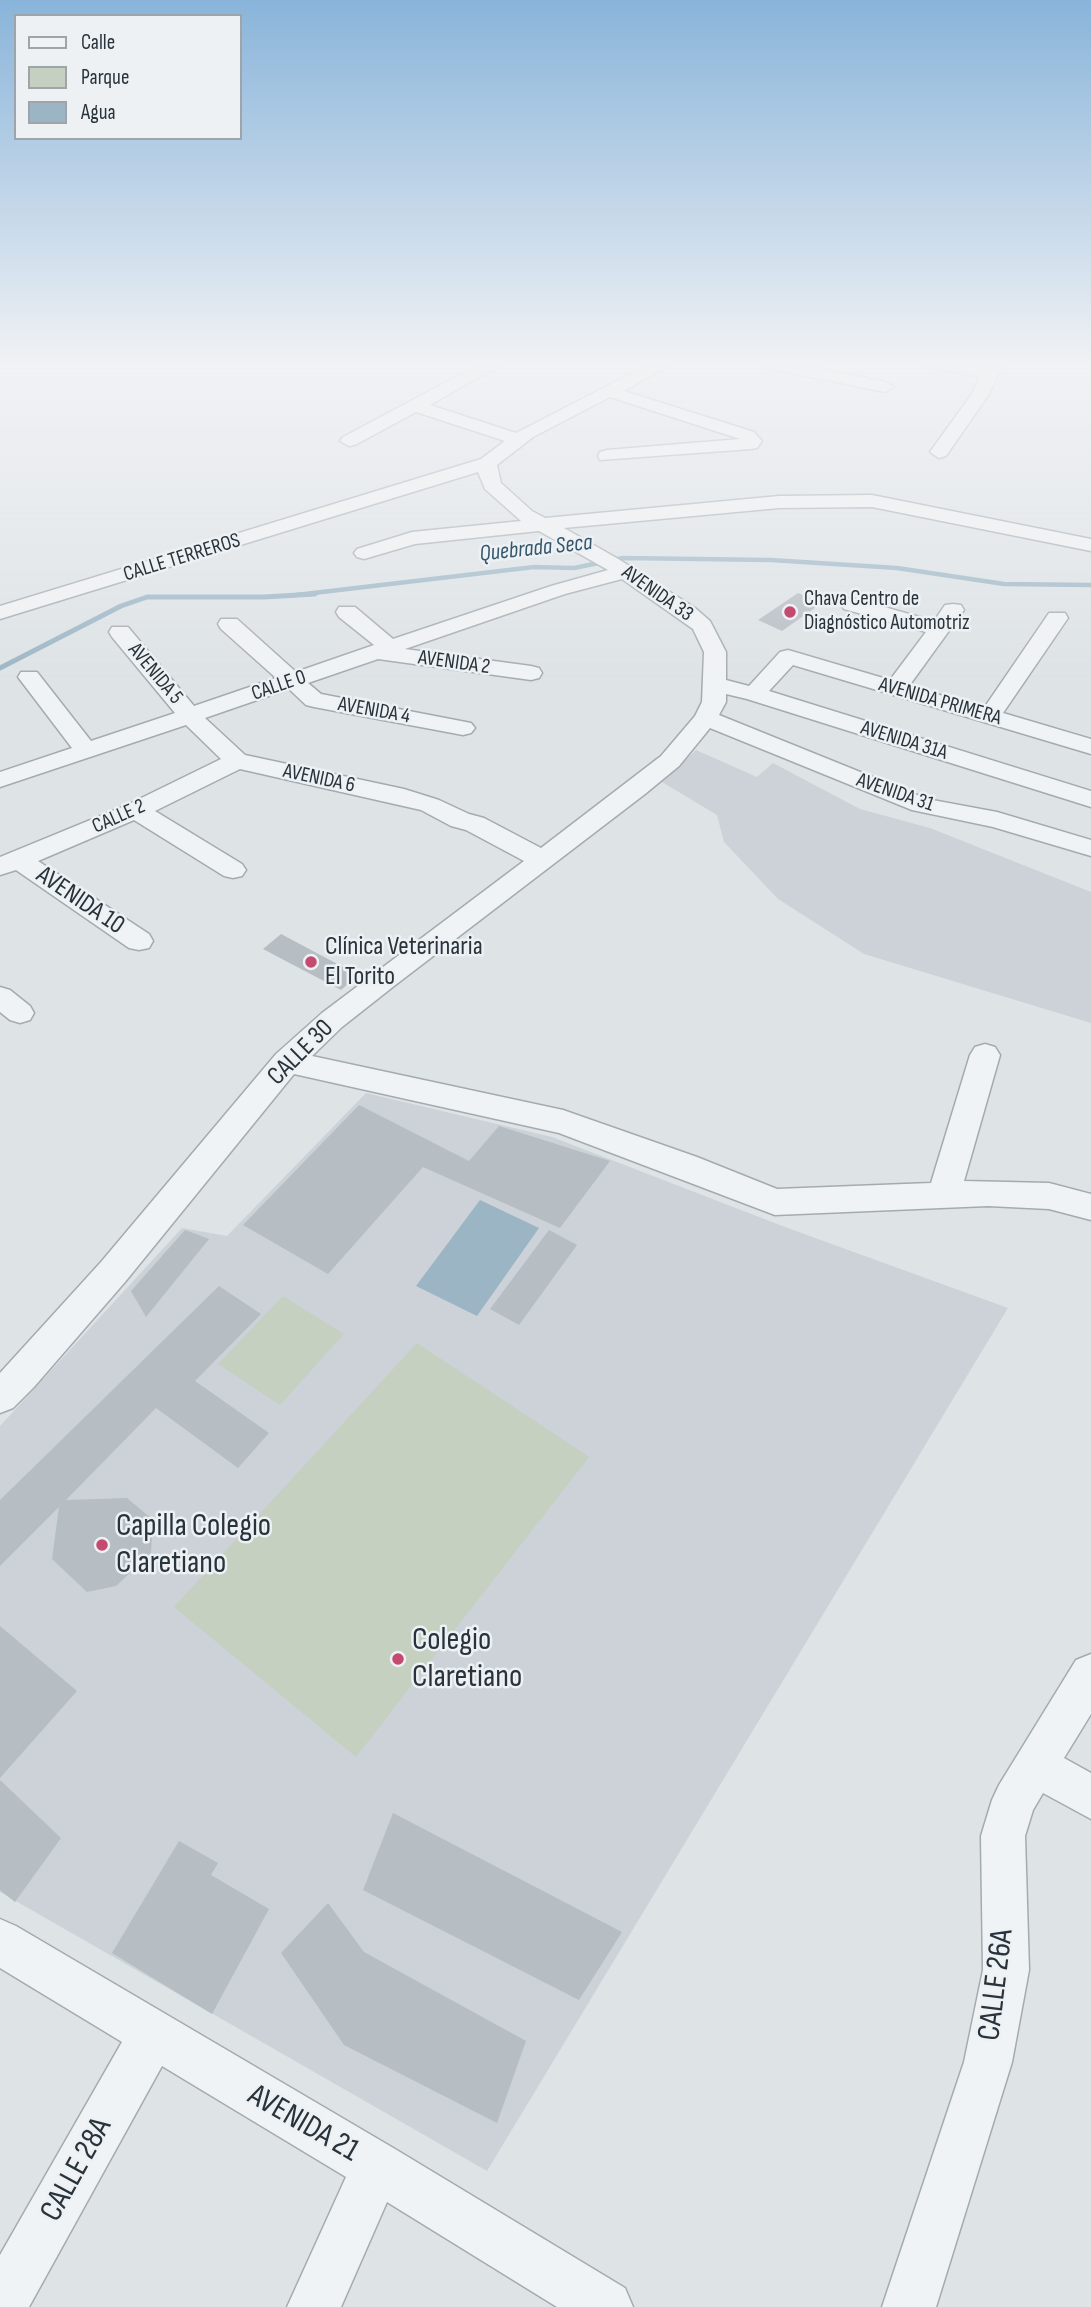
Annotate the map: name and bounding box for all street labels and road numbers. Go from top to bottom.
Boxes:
street label: CALLE TERREROS [121,528,243,588]
street label: AVENIDA 33 [616,560,698,628]
street label: AVENIDA 5 [122,638,188,710]
street label: AVENIDA 2 [416,645,492,681]
street label: CALLE 0 [248,665,310,707]
street label: AVENIDA PRIMERA [876,672,1004,732]
street label: AVENIDA 4 [336,692,412,730]
street label: AVENIDA 31A [858,716,950,766]
street label: AVENIDA 6 [281,759,357,799]
street label: AVENIDA 31 [853,768,937,818]
street label: CALLE 2 [89,794,149,840]
street label: AVENIDA 10 [30,860,130,942]
street label: CALLE 30 [262,1014,340,1092]
street label: CALLE 26A [971,1927,1023,2043]
street label: AVENIDA 21 [241,2077,365,2171]
street label: CALLE 28A [33,2112,121,2228]

